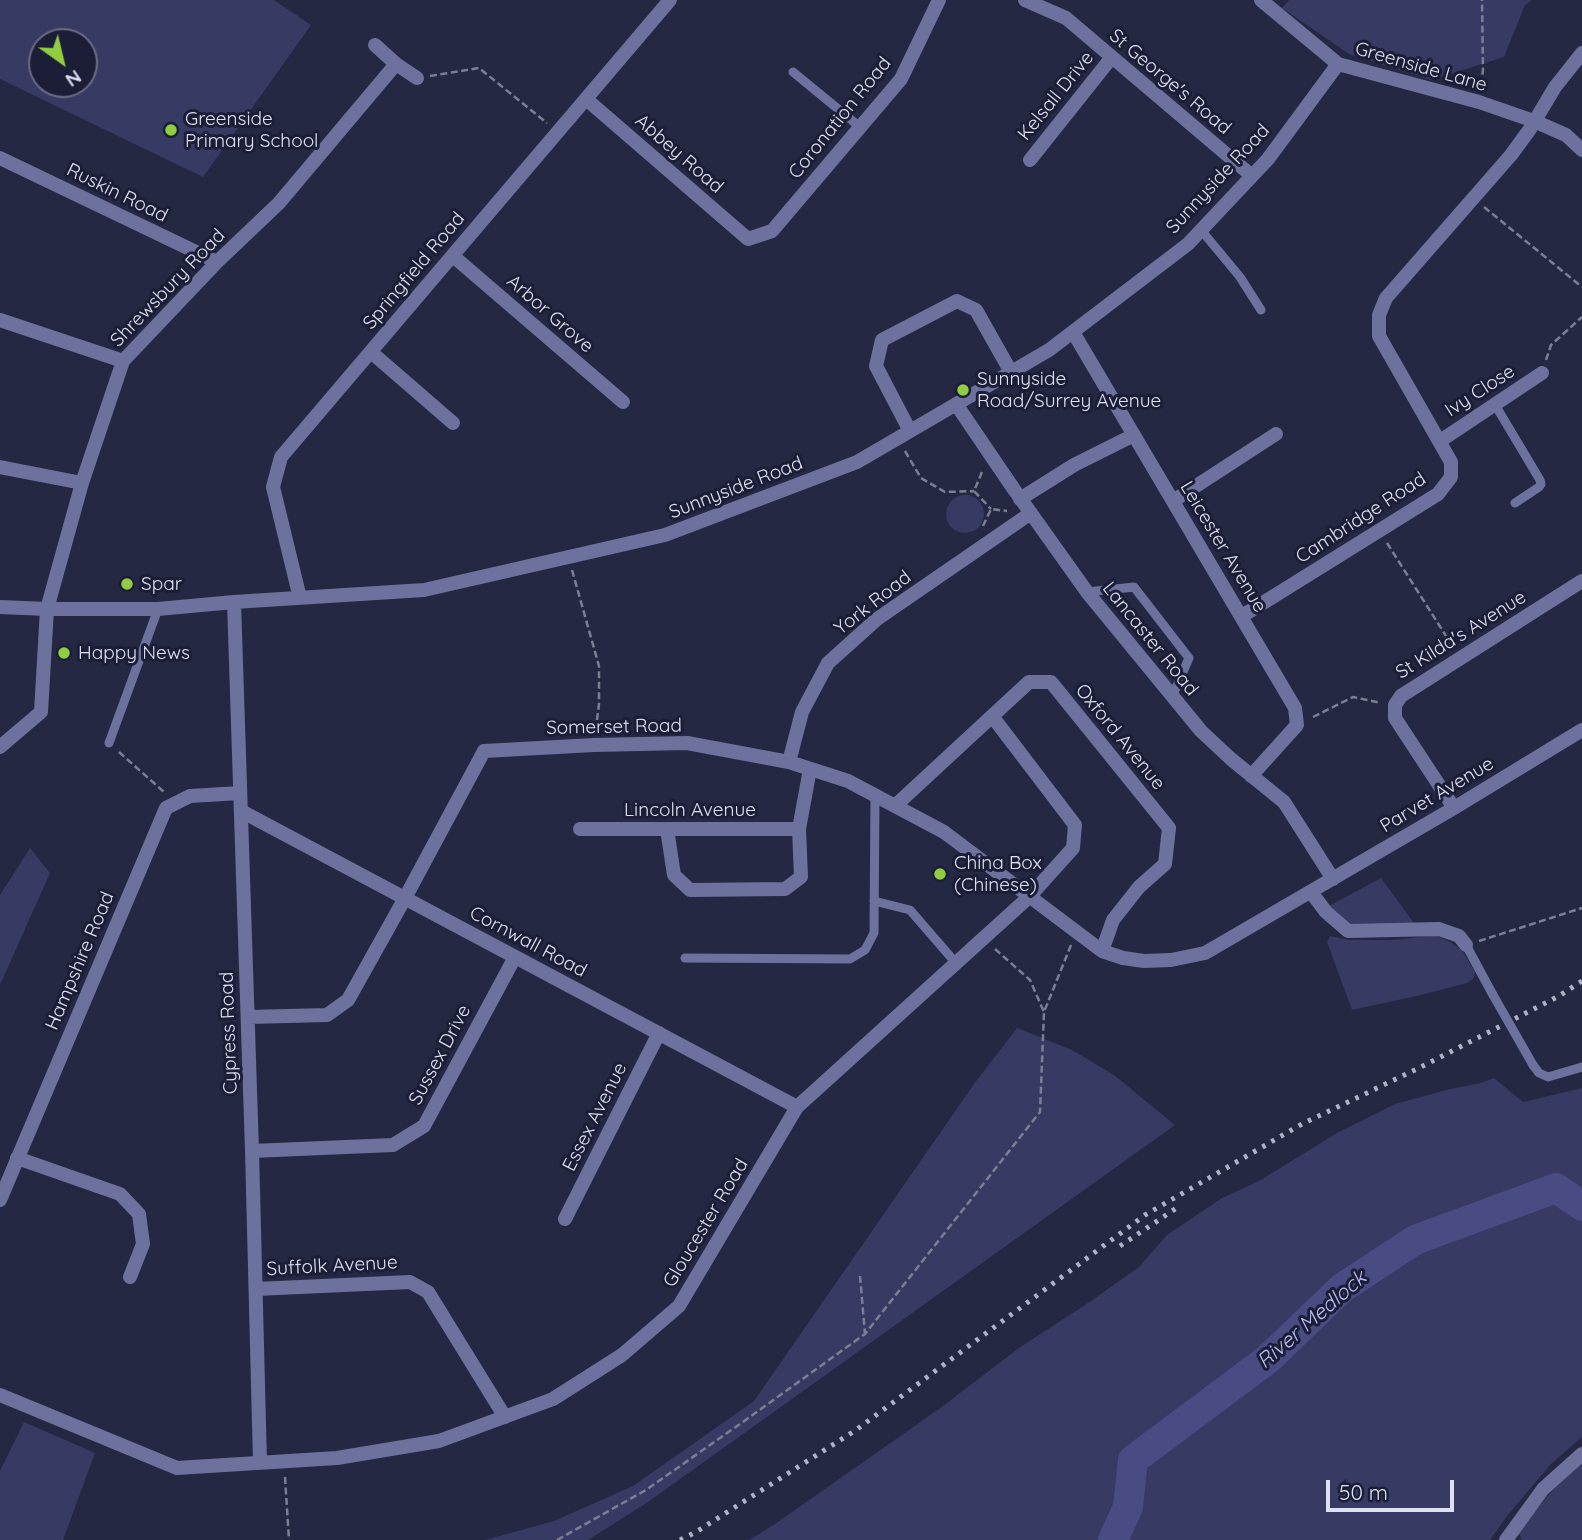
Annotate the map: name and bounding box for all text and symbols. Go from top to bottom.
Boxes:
street label: St George's Road [1105,24,1235,140]
north arrow [28,28,98,98]
street label: Greenside Lane [1352,37,1490,97]
street label: Kelsall Drive [1013,47,1099,145]
street label: Coronation Road [784,53,896,183]
text: N [61,65,86,93]
place label: Greenside Primary School [185,108,318,152]
street label: Abbey Road [630,110,728,198]
street label: Sunnyside Road [1161,119,1275,239]
marker: Greenside Primary School [163,122,179,138]
street label: Ruskin Road [63,159,171,227]
street label: Springfield Road [358,208,470,334]
street label: Shrewsbury Road [106,224,230,352]
street label: Arbor Grove [502,270,598,358]
street label: Ivy Close [1441,360,1519,422]
place label: Sunnyside Road/Surrey Avenue [977,368,1161,412]
marker: Sunnyside Road/Surrey Avenue [955,382,971,398]
street label: Sunnyside Road [666,452,806,524]
street label: Cambridge Road [1292,468,1430,568]
street label: Leicester Avenue [1175,477,1271,617]
street label: York Road [830,566,916,640]
place label: Spar [141,573,182,595]
marker: Spar [119,576,135,592]
street label: Lancaster Road [1097,578,1203,700]
street label: St Kilda's Avenue [1392,586,1530,684]
place label: Happy News [78,642,190,664]
marker: Happy News [56,645,72,661]
street label: Oxford Avenue [1070,679,1170,795]
street label: Somerset Road [546,714,682,740]
street label: Parvet Avenue [1376,752,1498,838]
street label: Lincoln Avenue [624,799,756,821]
place label: China Box (Chinese) [954,852,1042,896]
marker: China Box (Chinese) [932,866,948,882]
street label: Hampshire Road [41,889,119,1033]
street label: Cornwall Road [466,902,590,982]
street label: Cypress Road [215,971,243,1095]
street label: Sussex Drive [404,1001,476,1109]
street label: Essex Avenue [558,1059,632,1175]
street label: Gloucester Road [659,1155,753,1291]
street label: Suffolk Avenue [266,1251,398,1281]
water label: River Medlock [1252,1266,1372,1374]
scale bar [1330,1466,1458,1510]
text: 50 m [1339,1479,1388,1505]

